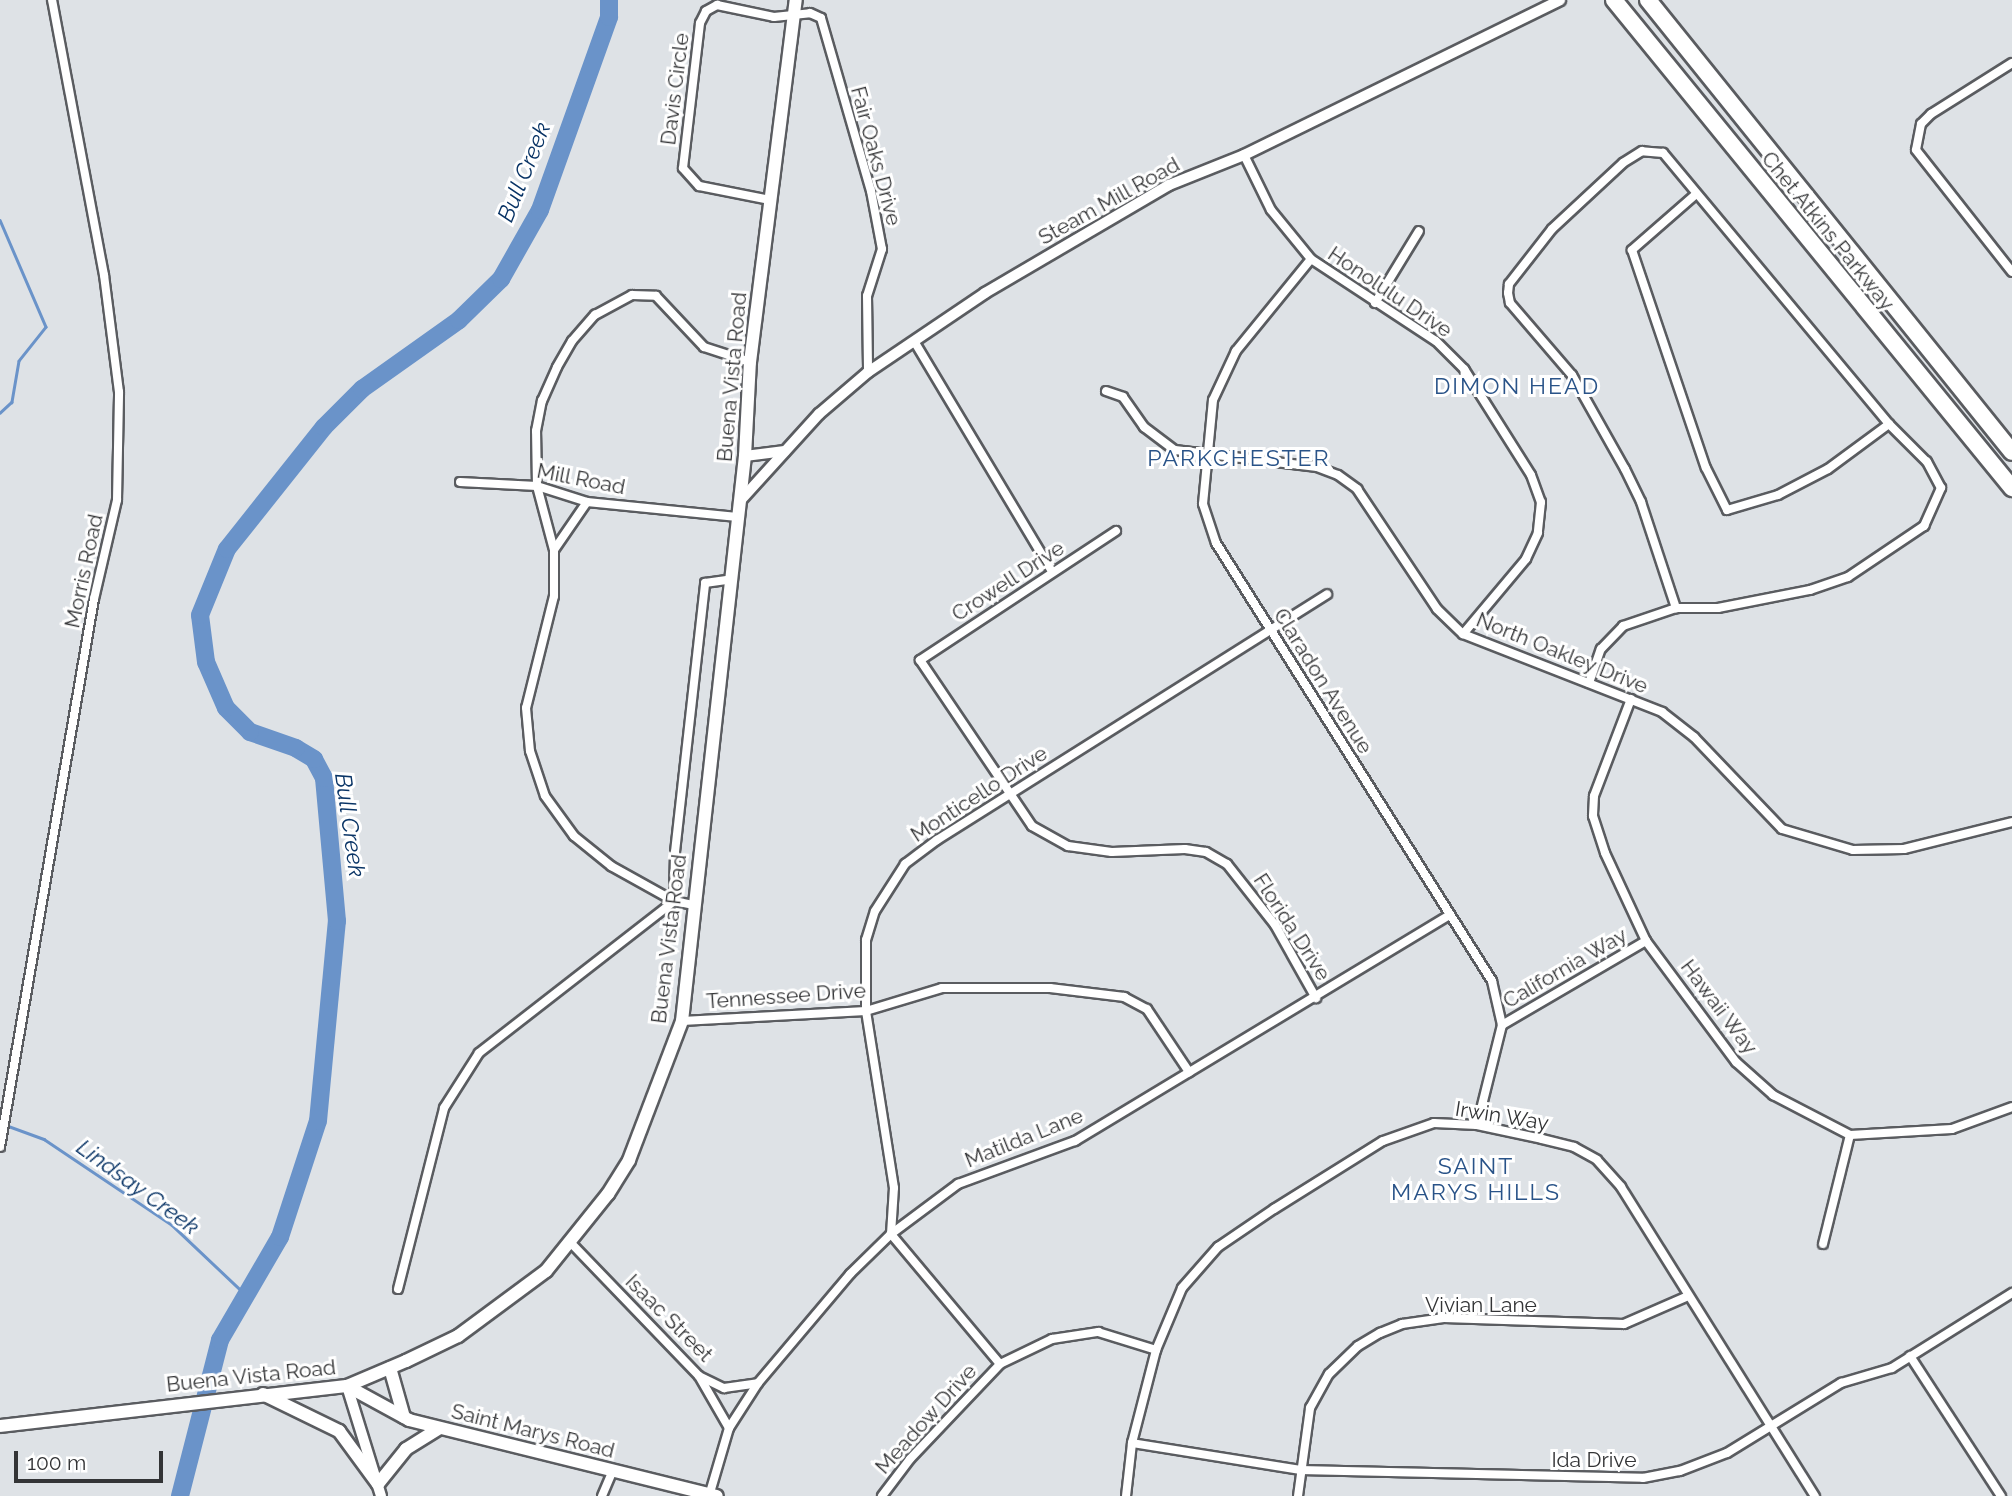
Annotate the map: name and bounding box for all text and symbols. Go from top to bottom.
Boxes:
street label: Davis Circle [656,31,694,147]
street label: Fair Oaks Drive [845,83,907,229]
water label: Bull Creek [492,118,556,226]
street label: Chet Atkins Parkway [1756,146,1900,316]
street label: Steam Mill Road [1034,152,1184,250]
street label: Honolulu Drive [1323,241,1457,343]
street label: Buena Vista Road [712,291,752,463]
district label: DIMON HEAD [1435,372,1599,400]
district label: PARKCHESTER [1149,444,1329,472]
street label: Mill Road [534,458,628,500]
street label: Morris Road [60,512,108,630]
street label: Crowell Drive [947,535,1069,627]
street label: Claradon Avenue [1268,603,1378,759]
street label: North Oakley Drive [1472,607,1652,699]
street label: Monticello Drive [906,741,1052,847]
water label: Bull Creek [329,771,371,879]
street label: Buena Vista Road [646,853,692,1025]
street label: Florida Drive [1248,869,1336,985]
street label: California Way [1498,922,1632,1014]
street label: Hawaii Way [1675,954,1763,1060]
street label: Tennessee Drive [705,978,867,1014]
street label: Irwin Way [1453,1096,1551,1136]
street label: Matilda Lane [961,1103,1087,1173]
water label: Lindsay Creek [71,1133,205,1241]
district label: SAINT MARYS HILLS [1392,1152,1560,1206]
street label: Isaac Street [620,1269,718,1367]
street label: Vivian Lane [1425,1292,1537,1318]
street label: Buena Vista Road [165,1355,337,1397]
street label: Meadow Drive [870,1359,982,1479]
street label: Saint Marys Road [449,1399,617,1463]
scale bar [18,1436,166,1480]
street label: Ida Drive [1551,1447,1637,1473]
text: 100 m [27,1450,86,1475]

